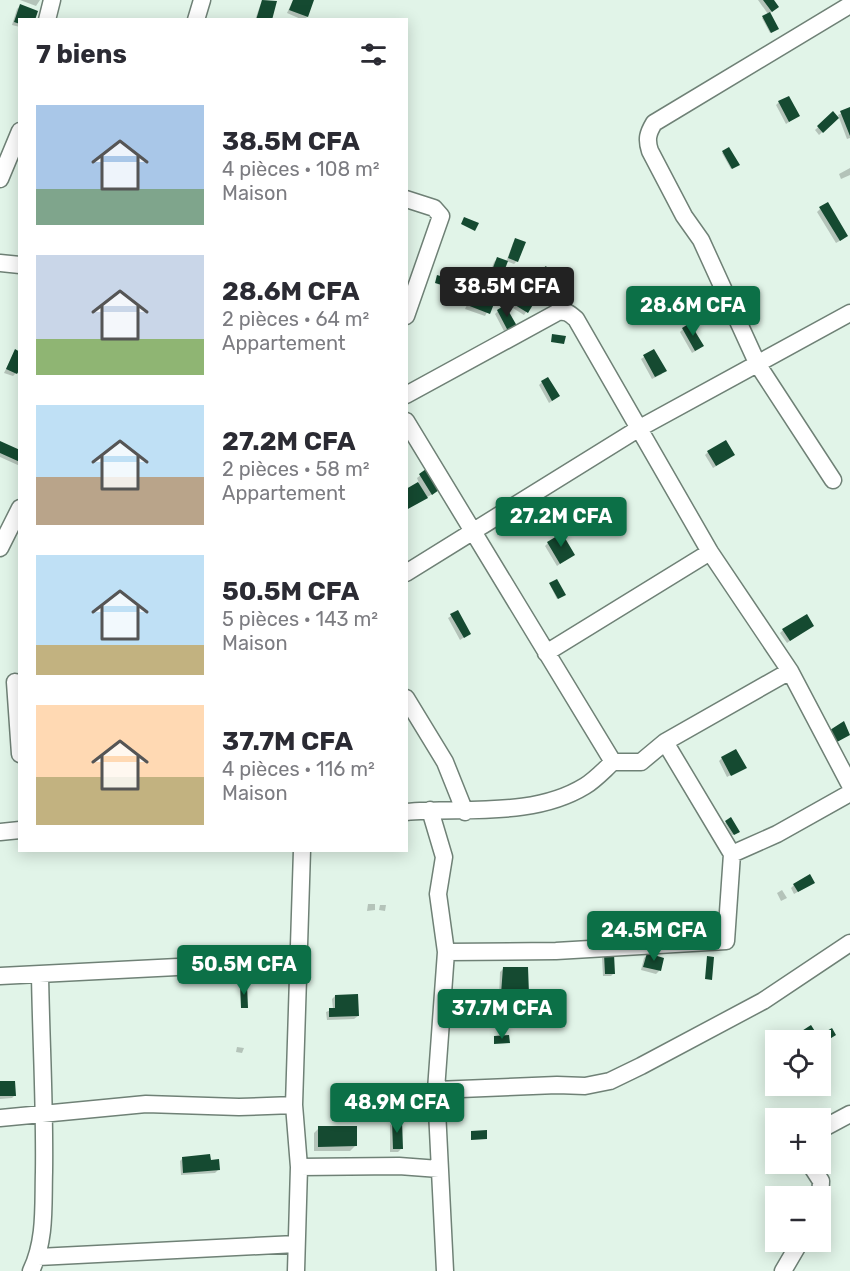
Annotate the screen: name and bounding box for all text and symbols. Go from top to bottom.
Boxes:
icon: filters [357,38,390,71]
text: 7 biens [36,39,127,70]
text: 38.5M CFA [222,126,360,157]
icon: home [84,129,156,201]
text: 4 pièces · 108 m² [222,157,380,181]
text: Maison [222,181,288,205]
pin: 38.5M CFA [438,267,576,318]
text: 38.5M CFA [454,274,560,298]
text: 28.6M CFA [222,276,360,307]
icon: home [84,279,156,351]
pin: 28.6M CFA [624,286,762,337]
text: 28.6M CFA [640,293,746,317]
text: 2 pièces · 64 m² [222,307,369,331]
text: Appartement [222,331,346,355]
text: 27.2M CFA [222,426,356,457]
icon: home [84,429,156,501]
text: 2 pièces · 58 m² [222,457,370,481]
text: Appartement [222,481,346,505]
pin: 27.2M CFA [492,497,630,548]
text: 27.2M CFA [510,504,612,528]
text: 50.5M CFA [222,576,359,607]
icon: home [84,579,156,651]
text: 5 pièces · 143 m² [222,607,378,631]
text: Maison [222,631,288,655]
text: 37.7M CFA [222,726,353,757]
icon: home [84,729,156,801]
text: 4 pièces · 116 m² [222,757,375,781]
text: Maison [222,781,288,805]
pin: 24.5M CFA [585,911,723,962]
text: 24.5M CFA [601,918,707,942]
pin: 50.5M CFA [175,945,313,996]
text: 50.5M CFA [191,952,297,976]
pin: 37.7M CFA [433,989,571,1040]
text: 37.7M CFA [452,996,552,1020]
map controls [765,1030,831,1252]
button: locate [765,1030,831,1096]
pin: 48.9M CFA [328,1083,466,1134]
text: 48.9M CFA [344,1090,450,1114]
button: + [765,1108,831,1174]
button: − [765,1186,831,1252]

